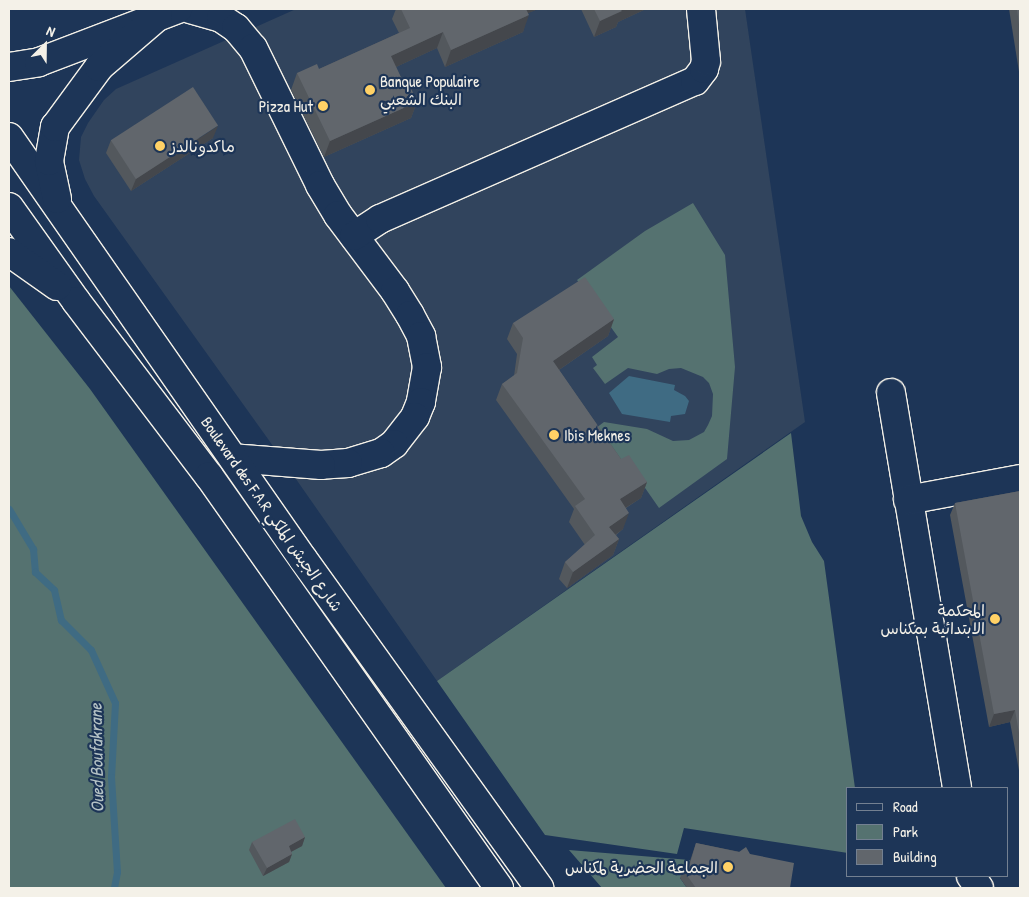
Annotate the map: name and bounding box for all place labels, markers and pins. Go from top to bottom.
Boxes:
place label: Banque Populaire البنك الشعبي [380,71,480,109]
marker: Banque Populaire البنك الشعبي [364,84,376,96]
place label: Pizza Hut [259,96,313,116]
marker: Pizza Hut [317,100,329,112]
place label: ماكدونالدز [170,136,235,156]
marker: ماكدونالدز [154,140,166,152]
place label: Ibis Meknes [564,425,630,445]
marker: Ibis Meknes [548,429,560,441]
place label: المحكمة الابتدائية بمكناس [880,600,985,638]
marker: المحكمة الابتدائية بمكناس [989,613,1001,625]
place label: الجماعة الحضرية لمكناس [565,857,718,877]
marker: الجماعة الحضرية لمكناس [722,861,734,873]

